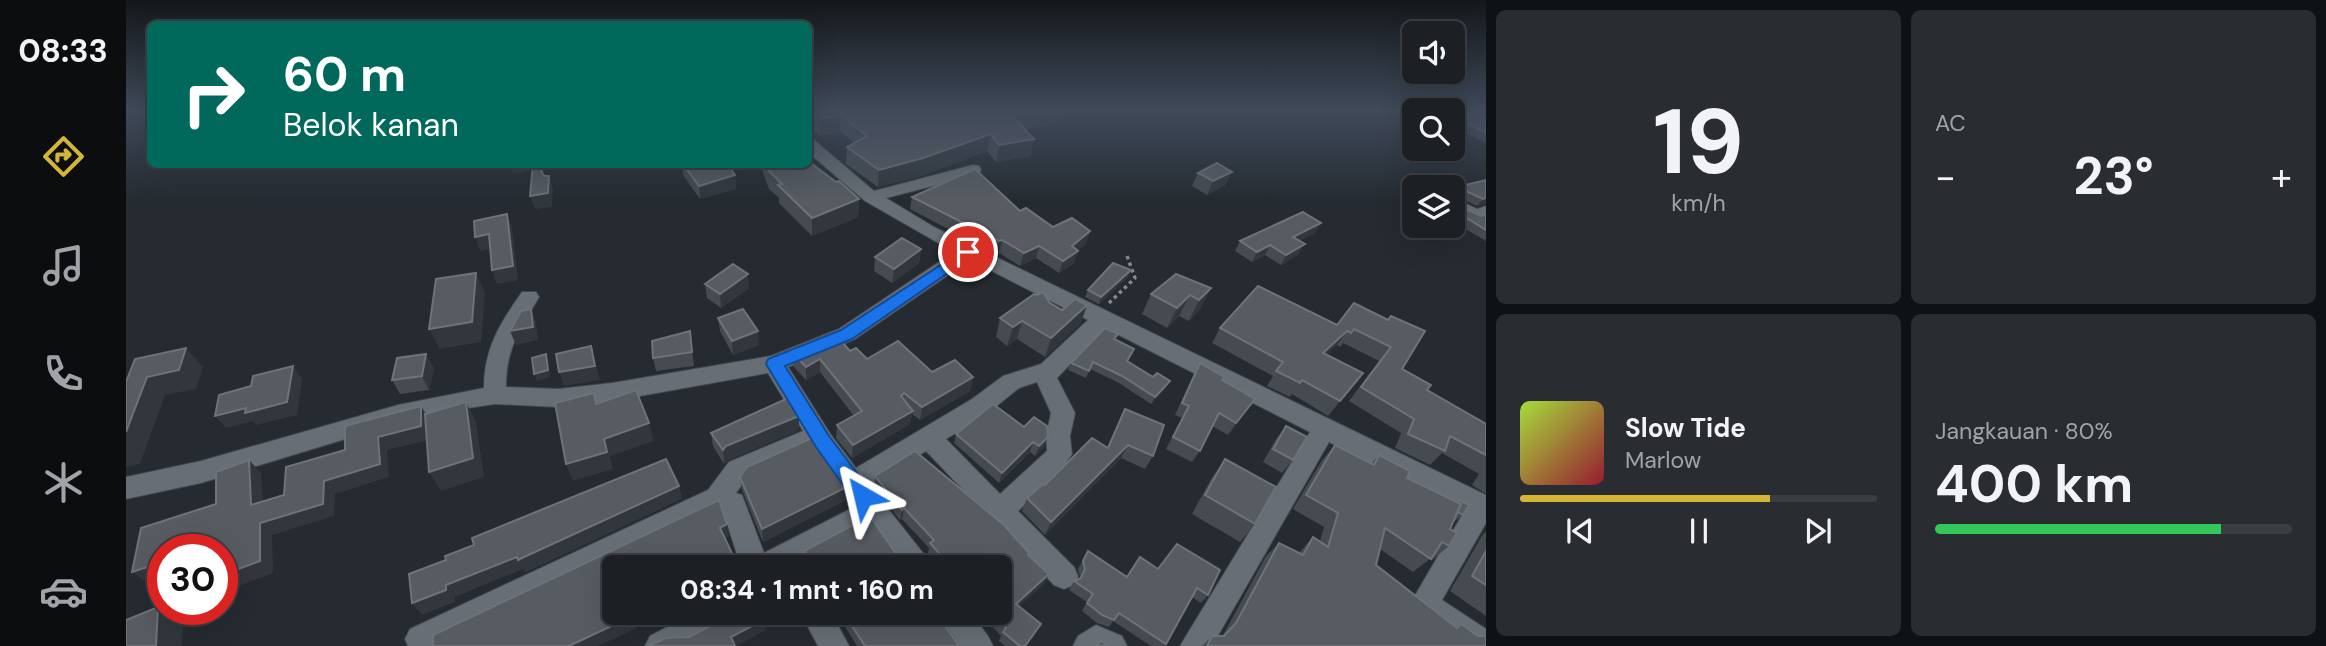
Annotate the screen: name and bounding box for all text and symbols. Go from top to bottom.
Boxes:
map controls [1402,21,1465,238]
button: sound [1402,21,1465,84]
text: 08:33 [18,30,108,72]
text: 60 m [283,42,406,106]
icon: right [168,49,259,140]
text: 19 [1653,83,1744,201]
button: search [1402,98,1465,161]
text: Belok kanan [283,104,459,146]
text: AC [1935,108,1966,138]
icon: directions [39,132,88,181]
text: 23° [2073,142,2154,210]
text: − [1935,152,1956,202]
text: + [2271,152,2292,202]
button: layers [1402,175,1465,238]
text: km/h [1671,188,1726,218]
pin [938,222,998,282]
icon: arrive [949,233,987,271]
icon: music [39,241,88,290]
icon: phone [39,349,88,398]
text: Slow Tide [1625,411,1746,445]
text: Jangkauan · 80% [1935,416,2113,446]
text: Marlow [1625,445,1701,475]
text: 400 km [1935,450,2133,518]
icon: climate [39,458,88,507]
position arrow [826,459,900,533]
icon: previous [1561,512,1599,550]
icon: pause [1680,512,1718,550]
icon: next [1799,512,1837,550]
speed limit sign: 30 [147,534,238,625]
icon: car [39,567,88,616]
text: 08:34 · 1 mnt · 160 m [680,573,934,607]

